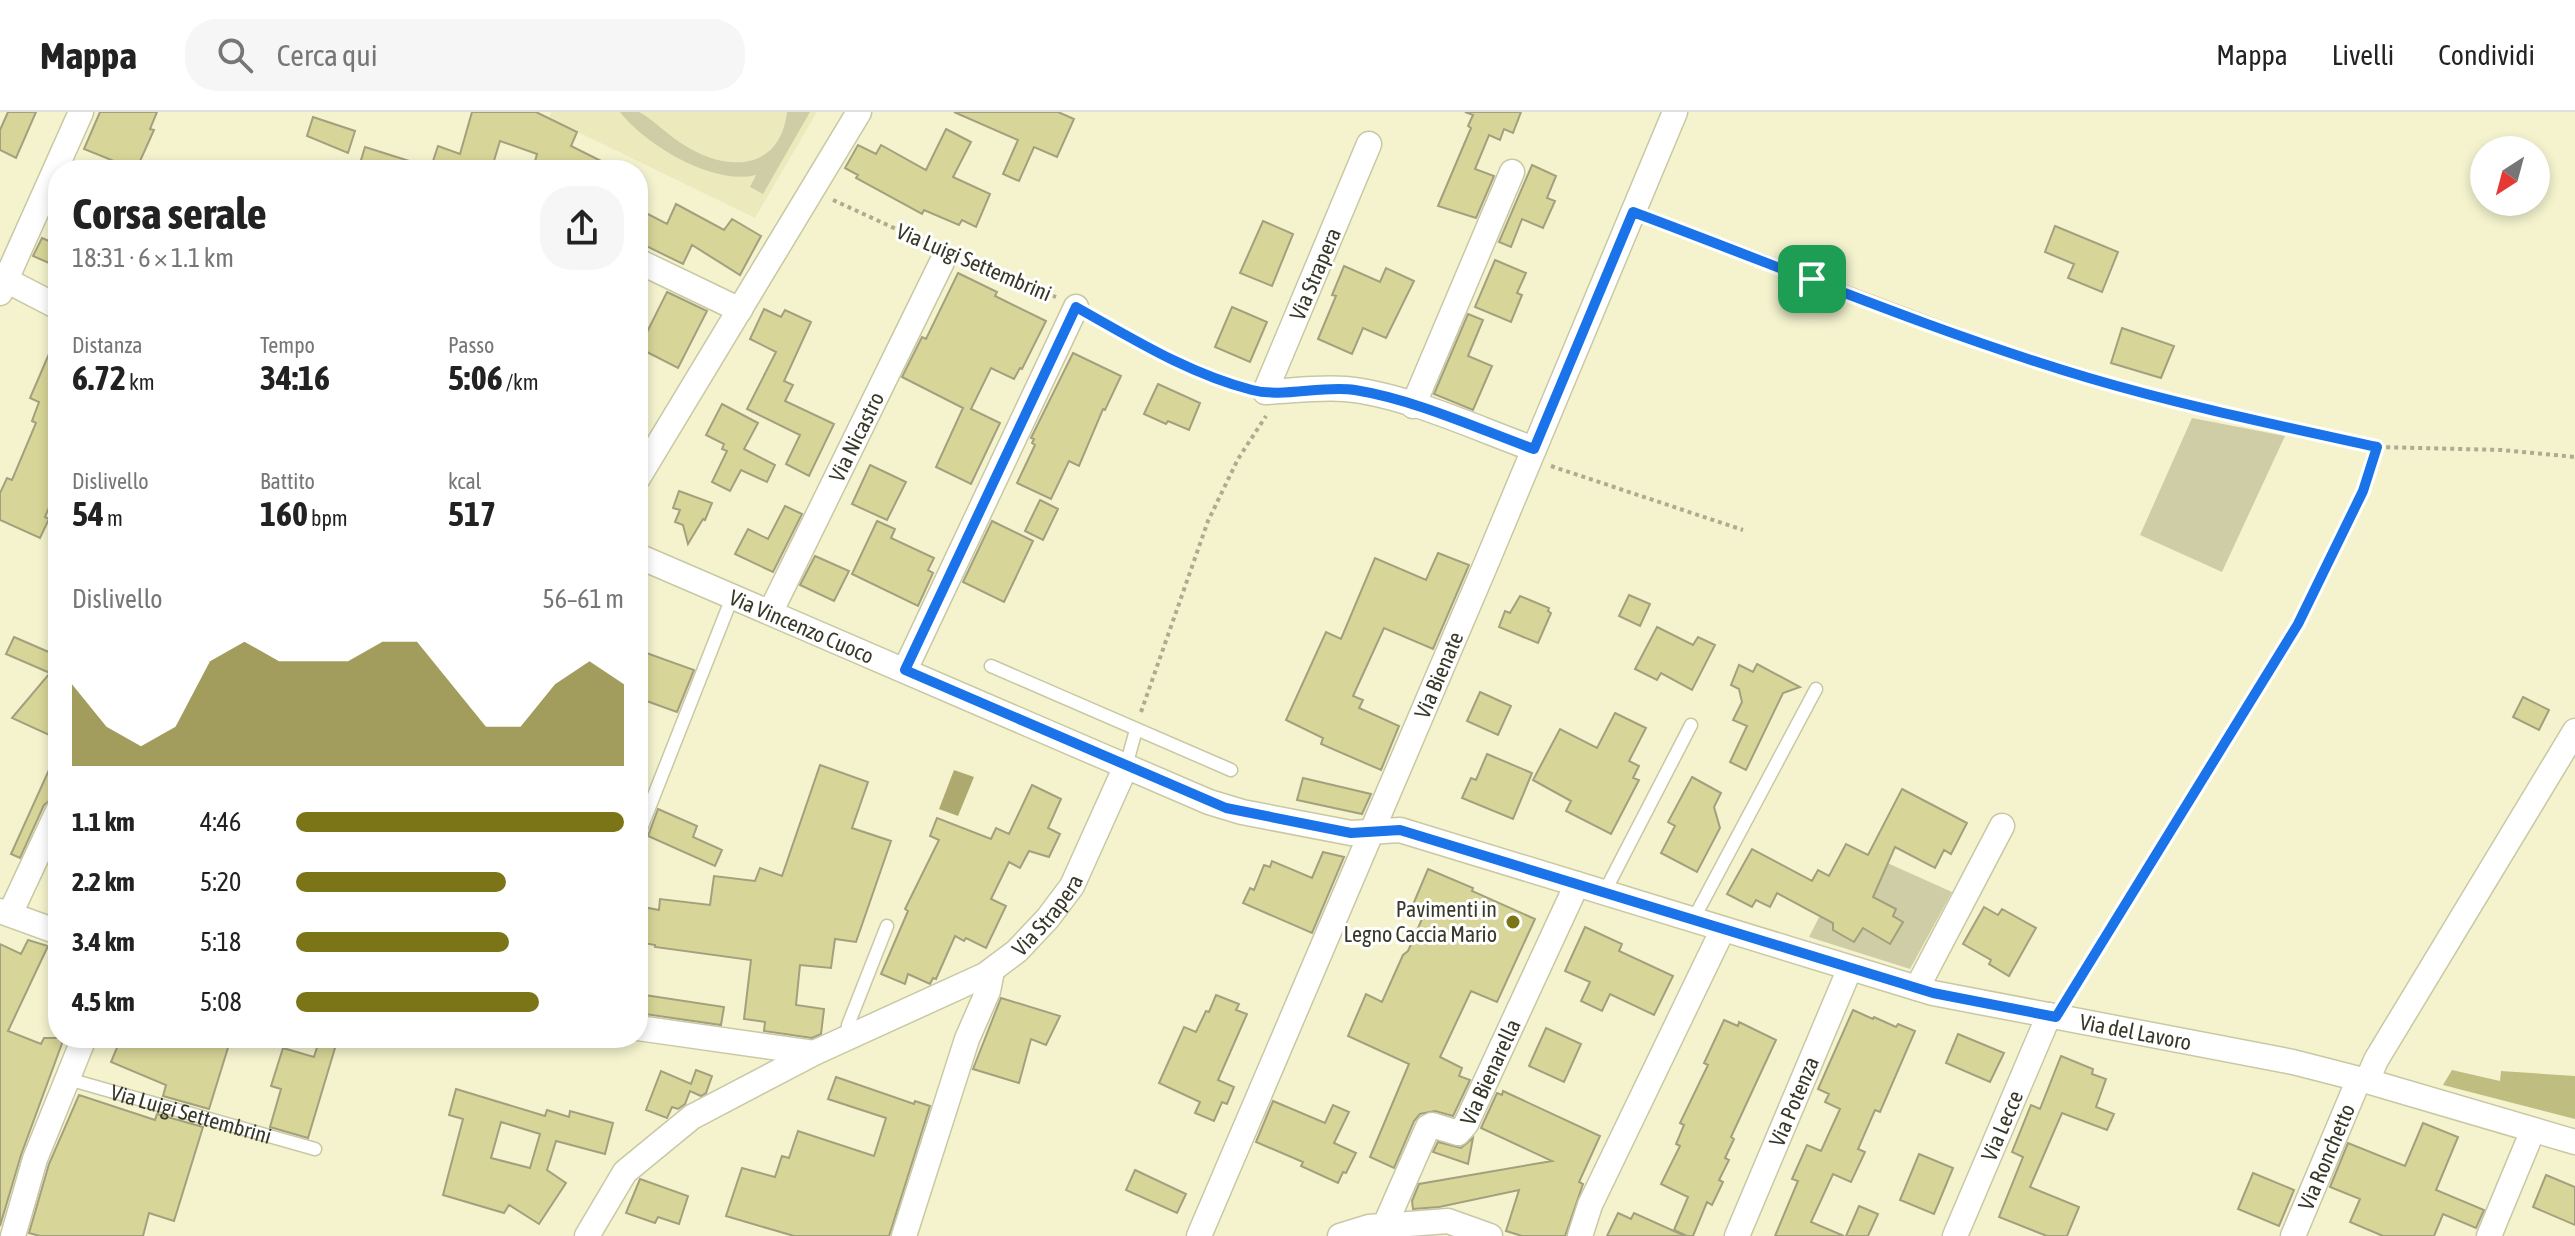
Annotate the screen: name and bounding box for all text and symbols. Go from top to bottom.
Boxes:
search box [185,19,745,91]
icon: search [213,33,257,77]
text: Mappa [40,34,137,77]
text: Cerca qui [277,38,378,72]
text: Mappa [2216,39,2288,71]
text: Livelli [2332,39,2394,71]
text: Condividi [2438,39,2535,71]
north arrow [2470,136,2550,216]
map controls [2470,136,2550,216]
button: share [540,186,624,270]
text: Corsa serale [72,188,267,238]
street label: Via Luigi Settembrini [892,218,1056,306]
street label: Via Strapera [1284,224,1346,324]
text: 18:31 · 6 × 1.1 km [72,243,234,273]
pin [1778,245,1846,313]
icon: arrive [1790,257,1834,301]
text: Distanza [72,332,143,358]
text: Tempo [260,332,315,358]
text: Passo [448,332,494,358]
text: 6.72 [72,358,126,397]
text: 34:16 [260,358,330,397]
text: 5:06 [448,358,503,397]
text: km [126,369,155,395]
text: /km [503,369,539,395]
street label: Via Nicastro [823,388,889,486]
text: Dislivello [72,468,149,494]
text: Battito [260,468,315,494]
text: kcal [448,468,481,494]
text: 54 [72,494,104,533]
text: 160 [260,494,308,533]
text: 517 [448,494,496,533]
text: m [104,505,123,531]
text: bpm [308,505,348,531]
text: Dislivello [72,584,163,614]
text: 56–61 m [542,584,624,614]
street label: Via Vincenzo Cuoco [725,584,878,669]
street label: Via Bienate [1409,628,1469,722]
text: 1.1 km [72,807,135,837]
text: 4:46 [200,807,241,837]
text: 2.2 km [72,867,135,897]
text: 5:20 [200,867,241,897]
street label: Via Strapera [1006,871,1088,961]
place label: Pavimenti in Legno Caccia Mario [1343,896,1497,947]
marker: Pavimenti in Legno Caccia Mario [1504,913,1522,931]
text: 3.4 km [72,927,135,957]
text: 5:18 [200,927,241,957]
text: 4.5 km [72,987,135,1017]
text: 5:08 [200,987,242,1017]
street label: Via del Lavoro [2078,1008,2194,1055]
street label: Via Bienarella [1454,1015,1526,1129]
street label: Via Potenza [1763,1053,1824,1150]
street label: Via Luigi Settembrini [108,1079,275,1149]
street label: Via Lecce [1976,1087,2028,1165]
street label: Via Ronchetto [2292,1100,2360,1214]

